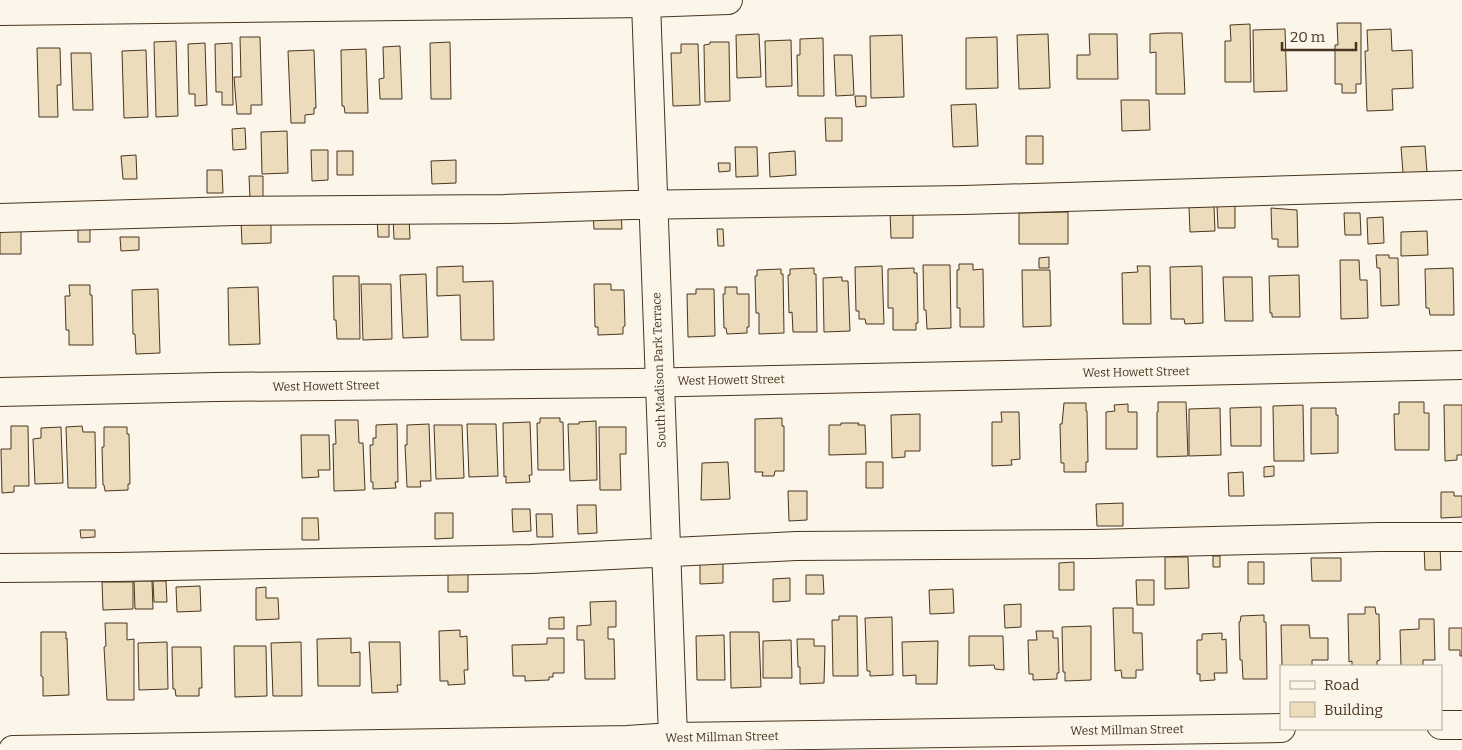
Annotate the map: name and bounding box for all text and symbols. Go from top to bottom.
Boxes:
scale bar [1282,20,1356,52]
text: 20 m [1290,28,1326,46]
street label: South Madison Park Terrace [649,292,669,448]
street label: West Howett Street [1082,364,1190,380]
street label: West Howett Street [677,372,785,388]
street label: West Howett Street [272,378,380,394]
legend [1280,665,1442,730]
text: Road [1324,676,1359,694]
text: Building [1324,701,1383,719]
street label: West Millman Street [1070,722,1185,738]
street label: West Millman Street [665,729,780,745]

